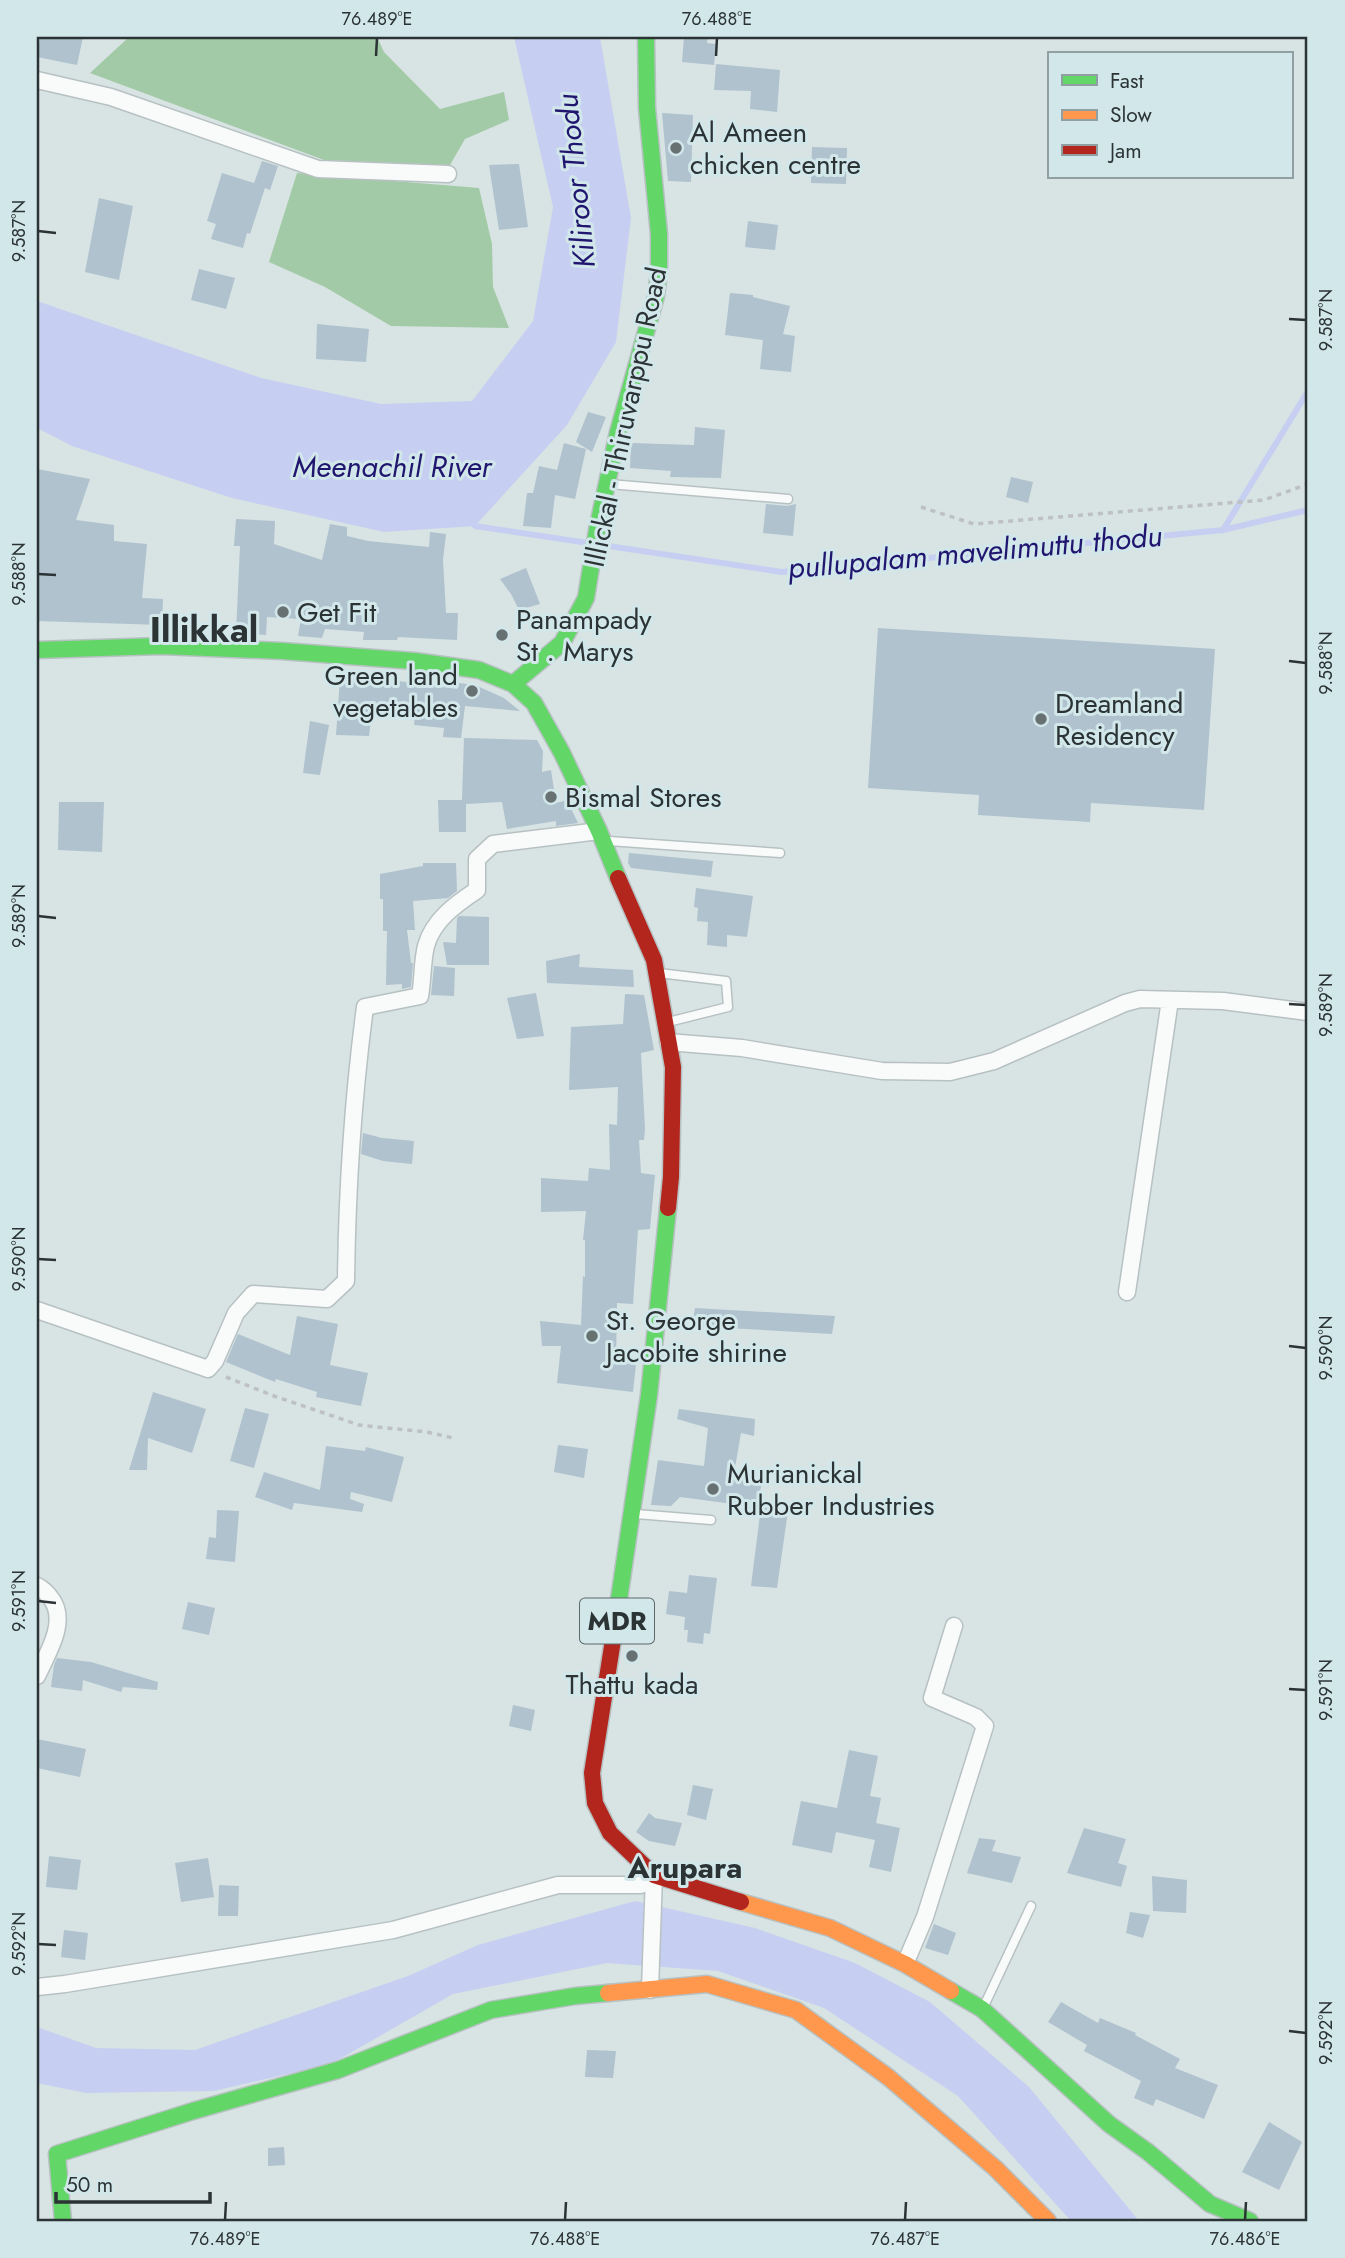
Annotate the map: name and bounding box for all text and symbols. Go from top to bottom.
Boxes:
text: 76.489°E [342,6,412,32]
text: 76.488°E [682,6,752,32]
legend [1048,52,1292,178]
text: Fast [1110,66,1143,96]
water label: Kiliroor Thodu [545,92,606,270]
text: Slow [1110,100,1152,130]
place label: Al Ameen chicken centre [690,112,861,185]
text: Jam [1107,136,1142,166]
marker: Al Ameen chicken centre [668,140,684,156]
text: 9.587°N [6,200,32,262]
street label: Illickal - Thiruvarppu Road [574,263,677,571]
text: 9.587°N [1313,289,1339,351]
water label: Meenachil River [292,445,494,488]
water label: pullupalam mavelimuttu thodu [786,514,1164,589]
text: 9.588°N [6,542,32,606]
place label: Get Fit [297,592,377,633]
place label: Panampady St . Marys [516,599,652,672]
marker: Get Fit [275,604,291,620]
district label: Illikkal [150,605,258,655]
marker: Panampady St . Marys [494,627,510,643]
text: 9.588°N [1313,631,1339,695]
place label: Green land vegetables [325,655,458,728]
marker: Green land vegetables [464,683,480,699]
place label: Dreamland Residency [1055,683,1184,756]
marker: Dreamland Residency [1033,711,1049,727]
place label: Bismal Stores [565,777,722,818]
marker: Bismal Stores [543,789,559,805]
text: 9.589°N [6,884,32,948]
text: 9.589°N [1313,973,1339,1037]
text: 9.590°N [6,1227,32,1291]
place label: St. George Jacobite shirine [602,1300,787,1373]
text: 9.590°N [1313,1316,1339,1380]
marker: St. George Jacobite shirine [584,1328,600,1344]
place label: Murianickal Rubber Industries [727,1453,935,1526]
marker: Murianickal Rubber Industries [705,1481,721,1497]
text: 9.591°N [6,1570,32,1632]
road number: MDR [580,1598,654,1644]
marker: Thattu kada [624,1648,640,1664]
text: 9.591°N [1313,1659,1339,1721]
place label: Thattu kada [566,1664,698,1705]
district label: Arupara [627,1846,742,1889]
text: 9.592°N [6,1912,32,1976]
text: 9.592°N [1313,2001,1339,2065]
scale bar [56,2160,210,2204]
text: 50 m [66,2170,113,2200]
text: 76.489°E [190,2226,260,2252]
text: 76.488°E [530,2226,600,2252]
text: 76.487°E [870,2226,940,2252]
text: 76.486°E [1210,2226,1280,2252]

